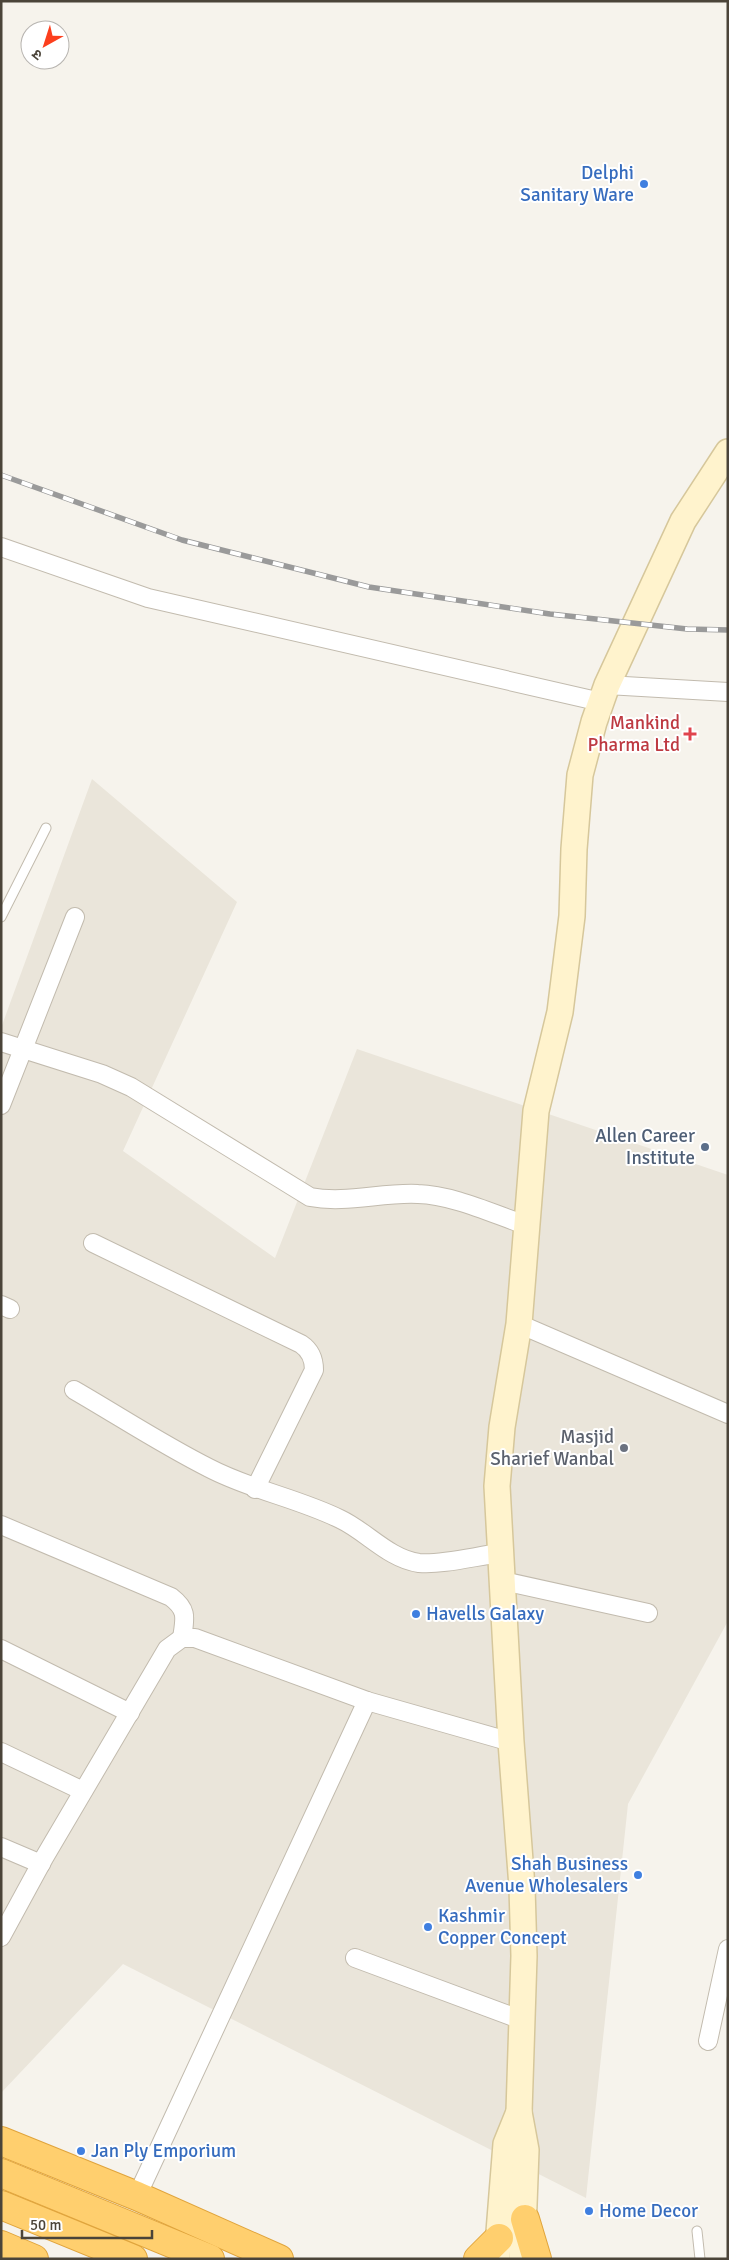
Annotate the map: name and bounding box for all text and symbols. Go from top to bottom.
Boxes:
north arrow [20,20,70,70]
text: उ [28,45,46,64]
place label: Delphi Sanitary Ware [520,161,634,207]
marker: Delphi Sanitary Ware [638,178,650,190]
place label: Mankind Pharma Ltd [587,711,680,757]
marker: Mankind Pharma Ltd [684,728,696,740]
place label: Allen Career Institute [595,1124,695,1170]
marker: Allen Career Institute [699,1141,711,1153]
place label: Masjid Sharief Wanbal [490,1425,614,1471]
marker: Masjid Sharief Wanbal [618,1442,630,1454]
place label: Havells Galaxy [426,1602,544,1626]
marker: Havells Galaxy [410,1608,422,1620]
place label: Shah Business Avenue Wholesalers [465,1852,628,1898]
marker: Shah Business Avenue Wholesalers [632,1869,644,1881]
place label: Kashmir Copper Concept [438,1904,567,1950]
marker: Kashmir Copper Concept [422,1921,434,1933]
place label: Jan Ply Emporium [91,2139,236,2163]
marker: Jan Ply Emporium [75,2145,87,2157]
place label: Home Decor [599,2199,698,2223]
marker: Home Decor [583,2205,595,2217]
scale bar [22,2208,152,2240]
text: 50 m [30,2216,61,2234]

